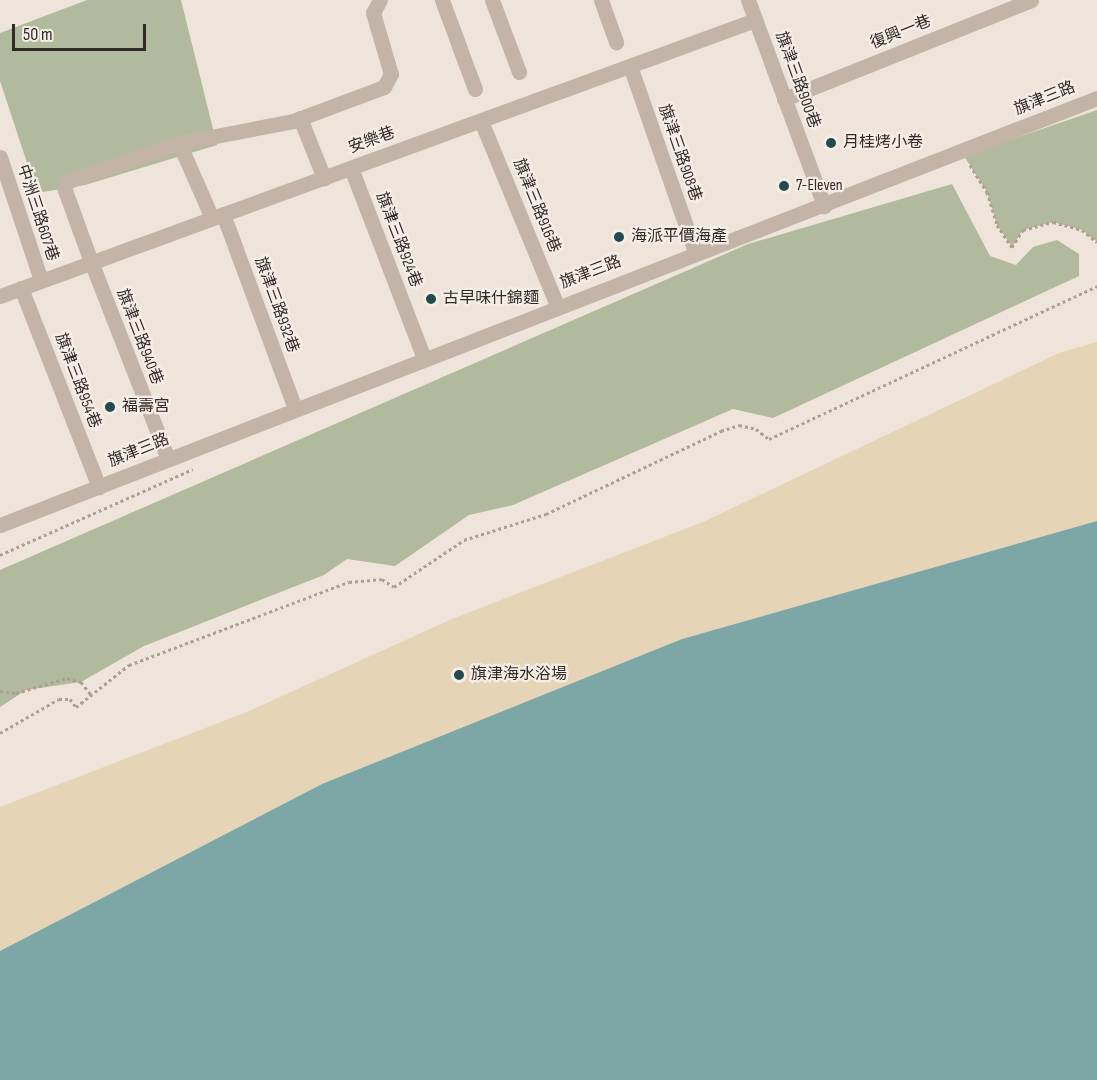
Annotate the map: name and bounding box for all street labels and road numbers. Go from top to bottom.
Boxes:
street label: 復興一巷 [868,12,934,54]
street label: 旗津三路900巷 [771,29,823,131]
street label: 旗津三路 [1012,78,1078,120]
street label: 旗津三路908巷 [653,102,705,204]
street label: 安樂巷 [346,124,398,158]
street label: 旗津三路916巷 [508,156,564,256]
street label: 中洲三路607巷 [12,162,62,264]
street label: 旗津三路924巷 [371,190,425,290]
street label: 旗津三路 [558,253,624,293]
street label: 旗津三路932巷 [250,255,302,355]
street label: 旗津三路940巷 [112,286,166,388]
street label: 旗津三路954巷 [50,331,104,431]
street label: 旗津三路 [106,430,172,472]

